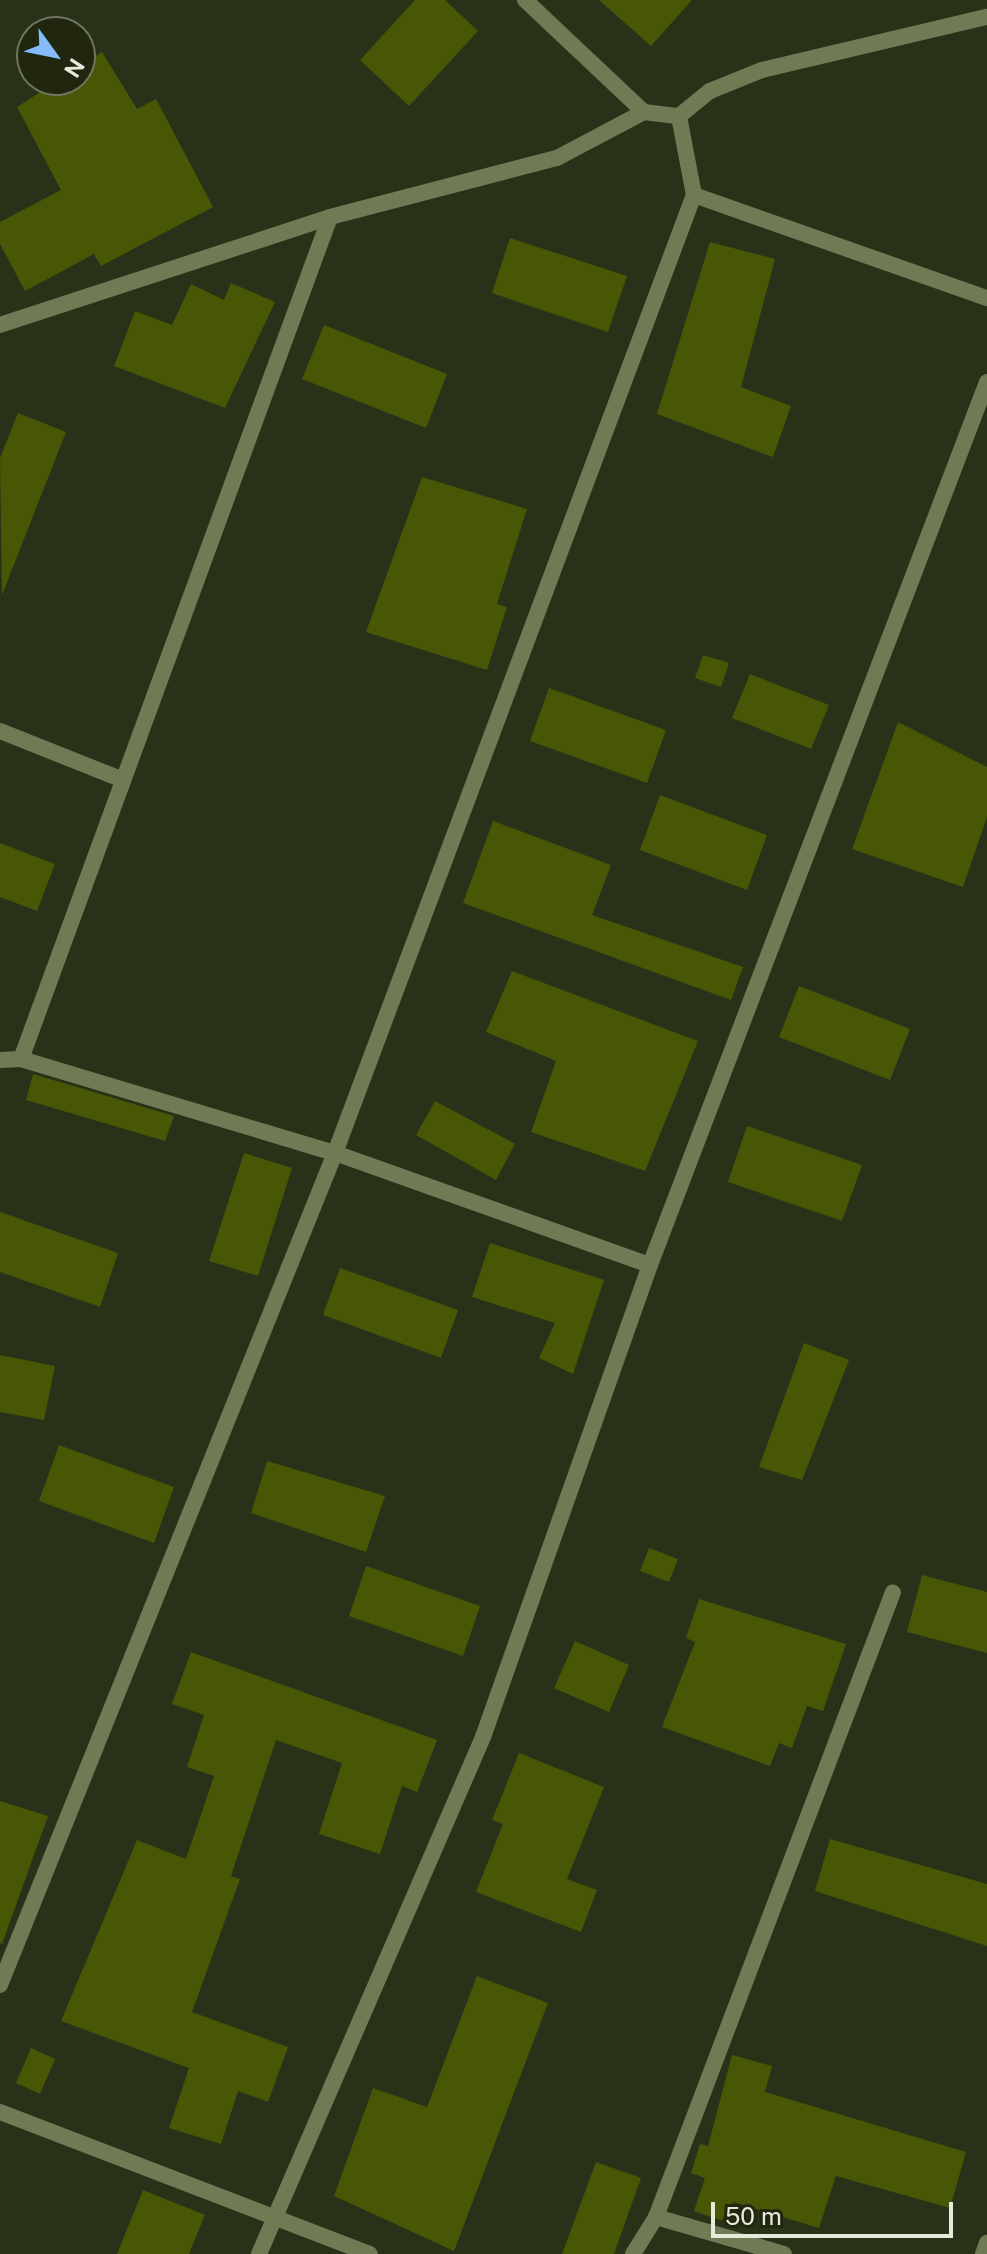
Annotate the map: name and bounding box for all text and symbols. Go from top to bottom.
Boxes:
north arrow [16,16,96,96]
text: N [59,54,90,82]
scale bar [715,2186,957,2236]
text: 50 m [725,2202,782,2230]

